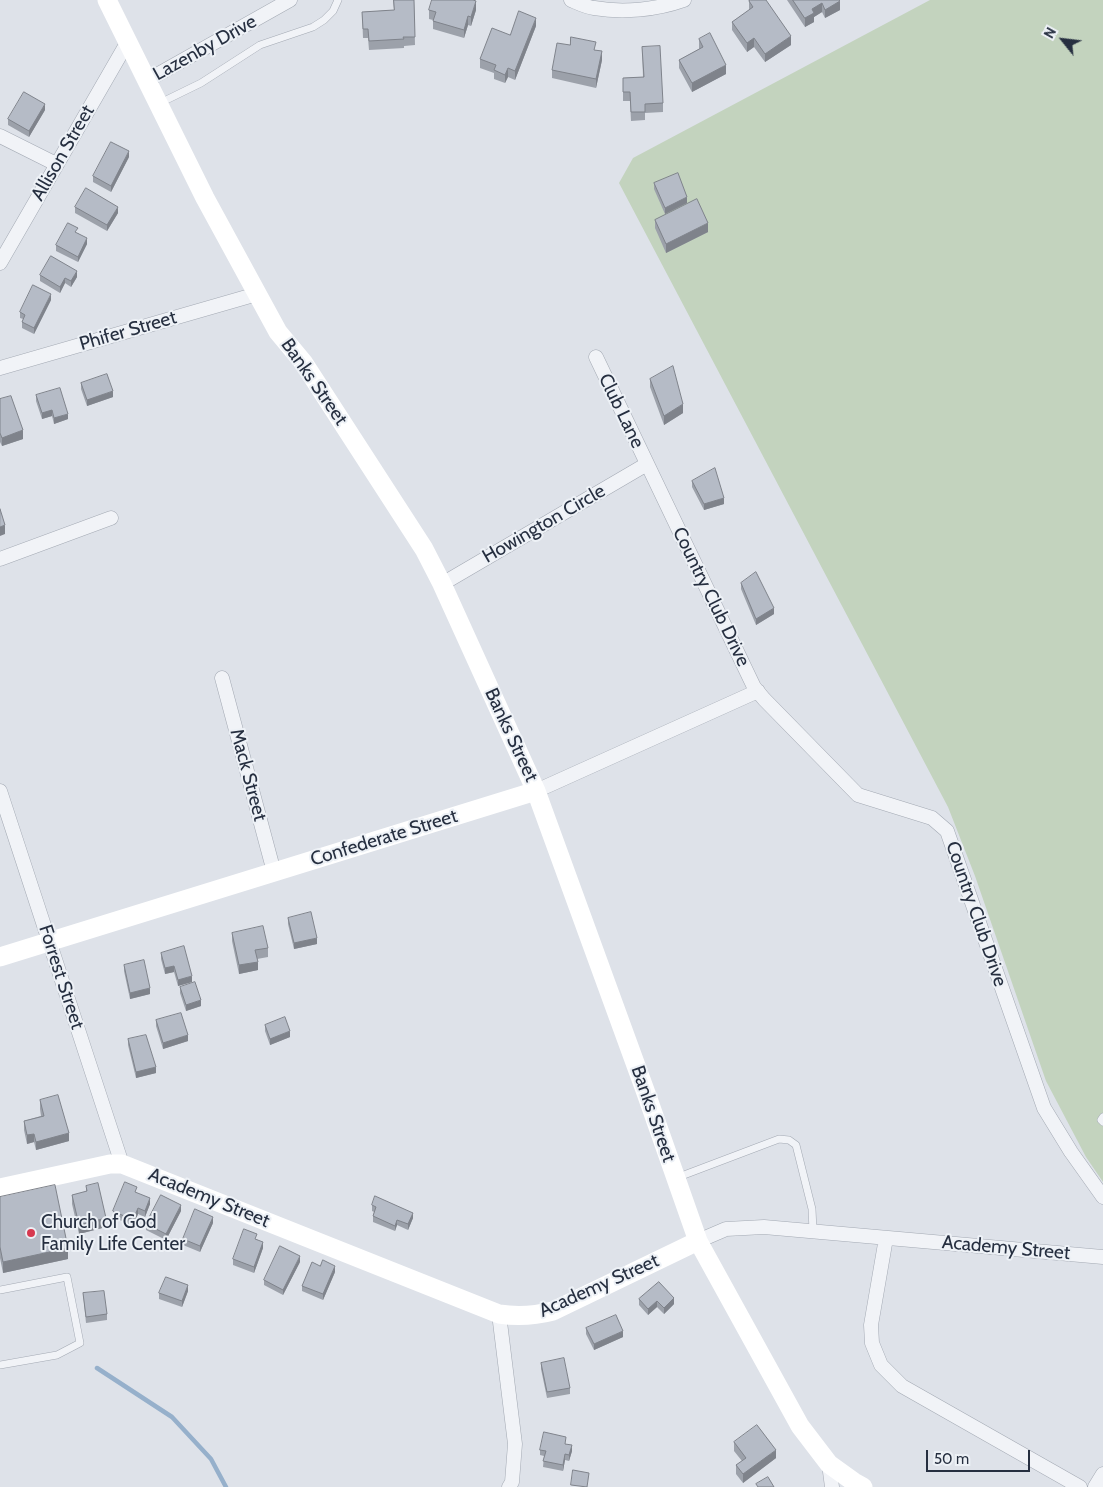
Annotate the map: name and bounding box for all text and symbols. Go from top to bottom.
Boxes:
street label: Lazenby Drive [149,10,261,86]
north arrow [1038,15,1088,65]
text: N [1040,24,1060,41]
street label: Allison Street [26,101,100,205]
street label: Phifer Street [77,306,179,356]
street label: Banks Street [276,334,352,430]
street label: Club Lane [593,370,649,452]
street label: Howington Circle [479,480,609,568]
street label: Country Club Drive [667,524,755,670]
street label: Banks Street [479,685,543,785]
street label: Mack Street [225,726,271,824]
street label: Confederate Street [308,805,460,871]
street label: Country Club Drive [940,838,1012,990]
street label: Forrest Street [33,922,89,1032]
street label: Banks Street [626,1063,680,1165]
street label: Academy Street [145,1163,273,1233]
place label: Church of God Family Life Center [41,1211,185,1255]
marker: Church of God Family Life Center [25,1227,37,1239]
street label: Academy Street [941,1231,1071,1265]
street label: Academy Street [536,1249,662,1323]
scale bar [928,1440,1032,1472]
text: 50 m [934,1450,969,1468]

